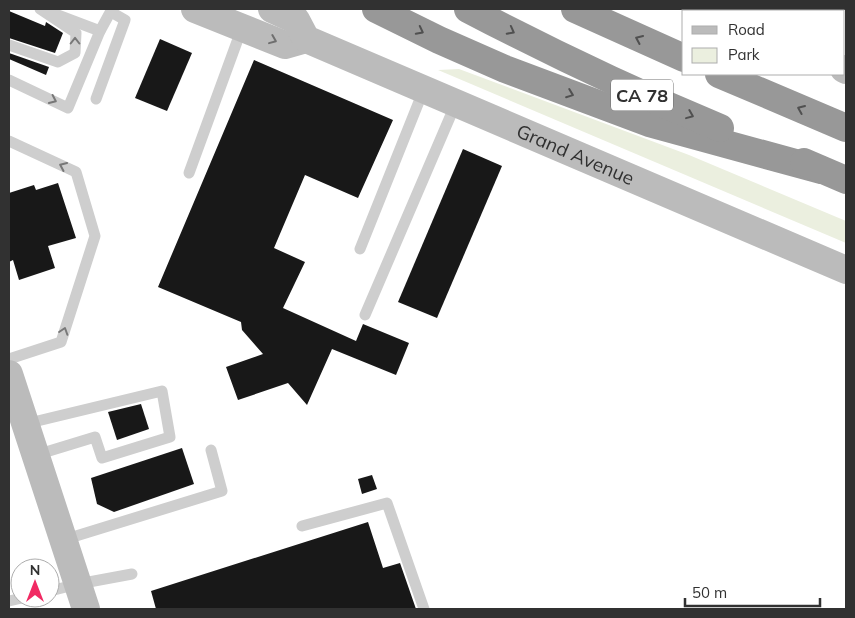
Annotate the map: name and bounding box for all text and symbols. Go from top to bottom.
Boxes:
legend [682,10,845,75]
text: Road [728,20,765,39]
one-way arrow [415,25,424,35]
one-way arrow [506,25,515,35]
one-way arrow [635,34,644,45]
one-way arrow [268,35,276,45]
one-way arrow [70,37,81,45]
text: Park [728,45,760,64]
road number: CA 78 [611,80,673,110]
one-way arrow [565,88,573,98]
one-way arrow [48,94,57,105]
one-way arrow [797,105,806,116]
one-way arrow [685,109,694,119]
street label: Grand Avenue [513,119,638,190]
one-way arrow [59,162,68,173]
one-way arrow [59,327,69,335]
north arrow [10,558,60,608]
text: N [30,561,40,579]
scale bar [685,576,820,608]
text: 50 m [692,583,727,602]

